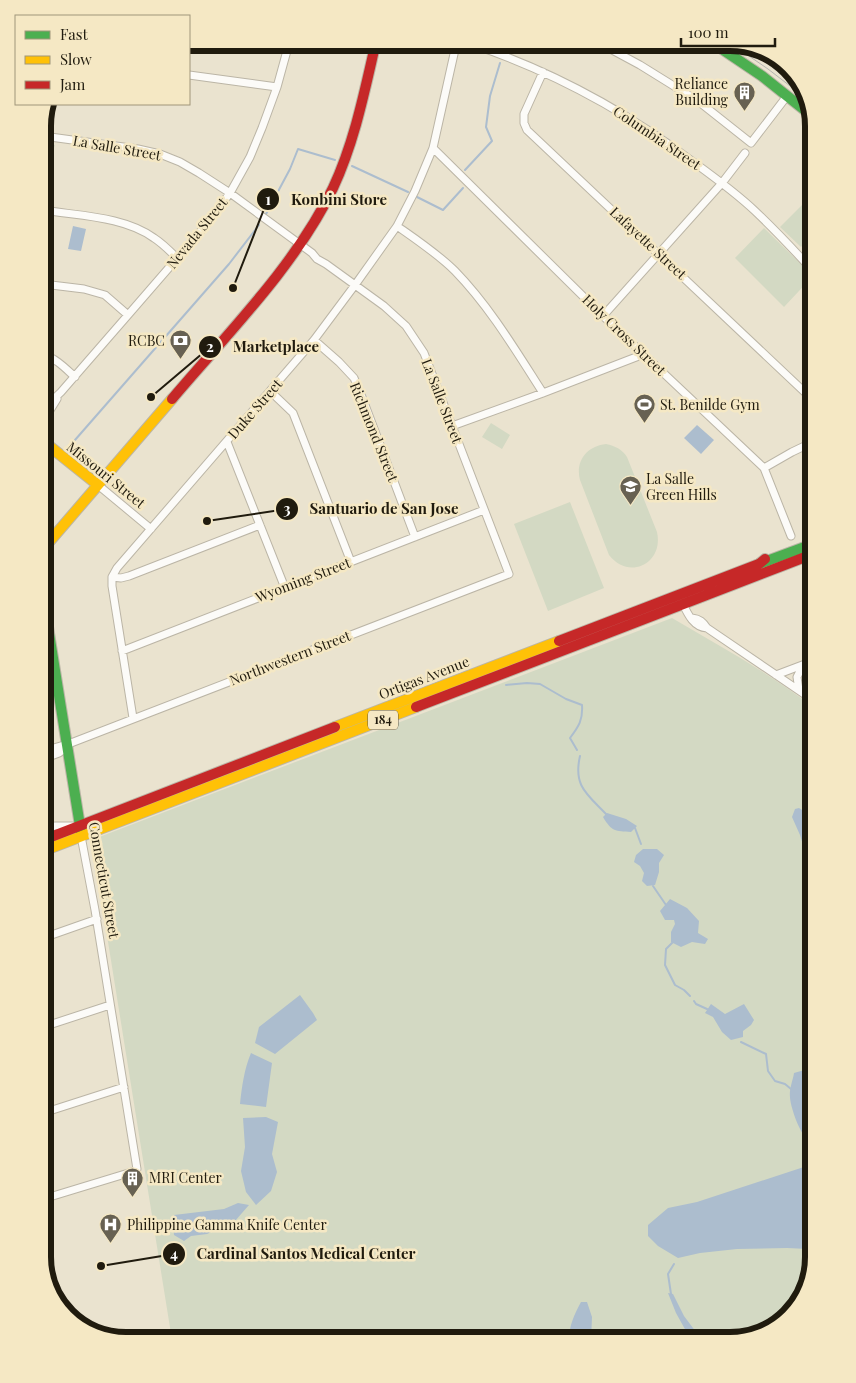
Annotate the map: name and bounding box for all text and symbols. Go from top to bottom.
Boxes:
legend [15,15,190,105]
scale bar [681,15,775,47]
text: 100 m [688,22,729,42]
text: Fast [60,24,89,44]
text: Slow [60,49,92,69]
text: Jam [59,74,86,94]
place label: Reliance Building [675,74,729,109]
building icon: Reliance Building [732,80,756,111]
street label: Columbia Street [610,101,706,174]
street label: La Salle Street [72,130,164,165]
callout: Konbini Store [256,184,397,214]
text: 1 [265,189,271,209]
text: Konbini Store [291,189,387,209]
street label: Nevada Street [162,192,232,272]
street label: Lafayette Street [606,202,692,284]
street label: Holy Cross Street [579,290,671,380]
bank icon: RCBC [169,329,193,360]
place label: RCBC [128,331,165,350]
callout: Marketplace [198,332,329,362]
text: 2 [206,336,214,356]
text: Marketplace [233,336,319,356]
street label: La Salle Street [418,356,468,447]
street label: Duke Street [223,374,287,443]
street label: Richmond Street [346,379,403,485]
sports icon: St. Benilde Gym [632,393,656,424]
place label: St. Benilde Gym [660,395,760,414]
street label: Missouri Street [63,437,150,513]
place label: La Salle Green Hills [646,469,717,504]
school or university icon: La Salle Green Hills [618,475,642,506]
callout: Santuario de San Jose [274,494,468,524]
text: 3 [283,498,291,518]
text: Santuario de San Jose [310,498,459,518]
street label: Wyoming Street [252,552,354,607]
street label: Northwestern Street [227,625,354,689]
street label: Ortigas Avenue [376,652,472,703]
road number: 184 [368,710,398,730]
street label: Connecticut Street [85,820,124,941]
building icon: MRI Center [121,1166,145,1197]
place label: MRI Center [149,1168,223,1187]
hospital icon: Philippine Gamma Knife Center [99,1213,123,1244]
place label: Philippine Gamma Knife Center [127,1215,327,1234]
callout: Cardinal Santos Medical Center [161,1239,425,1269]
text: 4 [170,1243,178,1263]
text: Cardinal Santos Medical Center [196,1243,416,1263]

